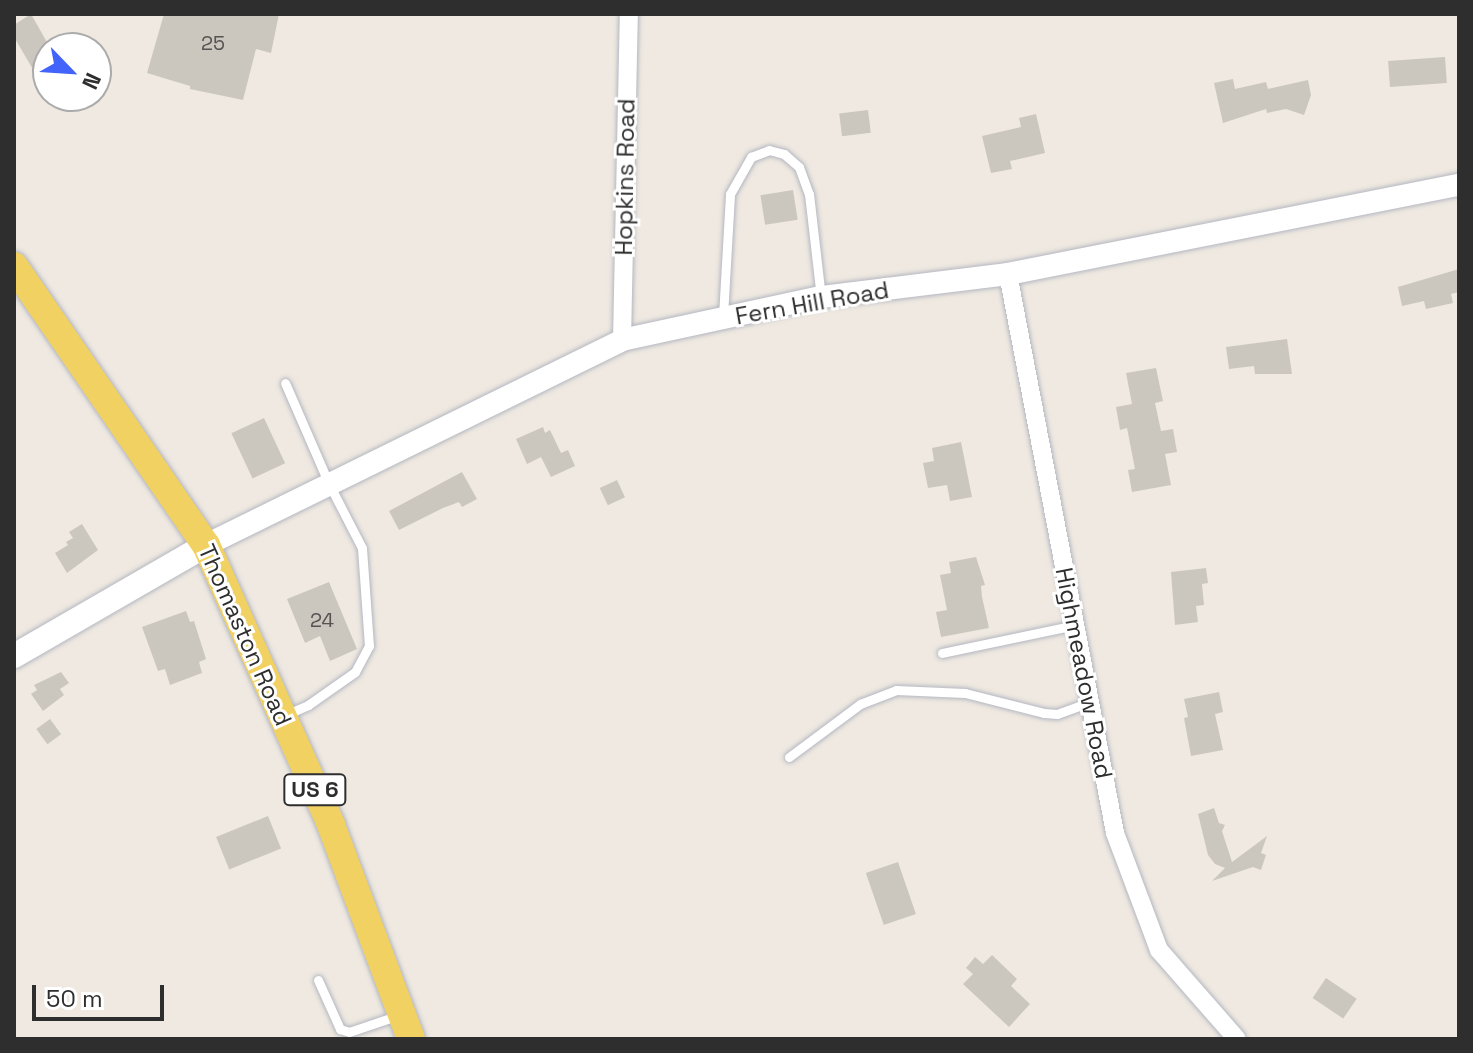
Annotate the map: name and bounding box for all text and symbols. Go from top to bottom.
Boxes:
house number: 25 [201,31,225,55]
north arrow [32,32,112,112]
text: N [76,69,108,94]
street label: Hopkins Road [609,98,641,256]
street label: Fern Hill Road [733,275,891,331]
street label: Thomaston Road [192,540,298,730]
street label: Highmeadow Road [1049,565,1119,781]
house number: 24 [310,608,334,632]
road number: US 6 [283,772,347,808]
scale bar [36,969,168,1019]
text: 50 m [46,983,103,1014]

